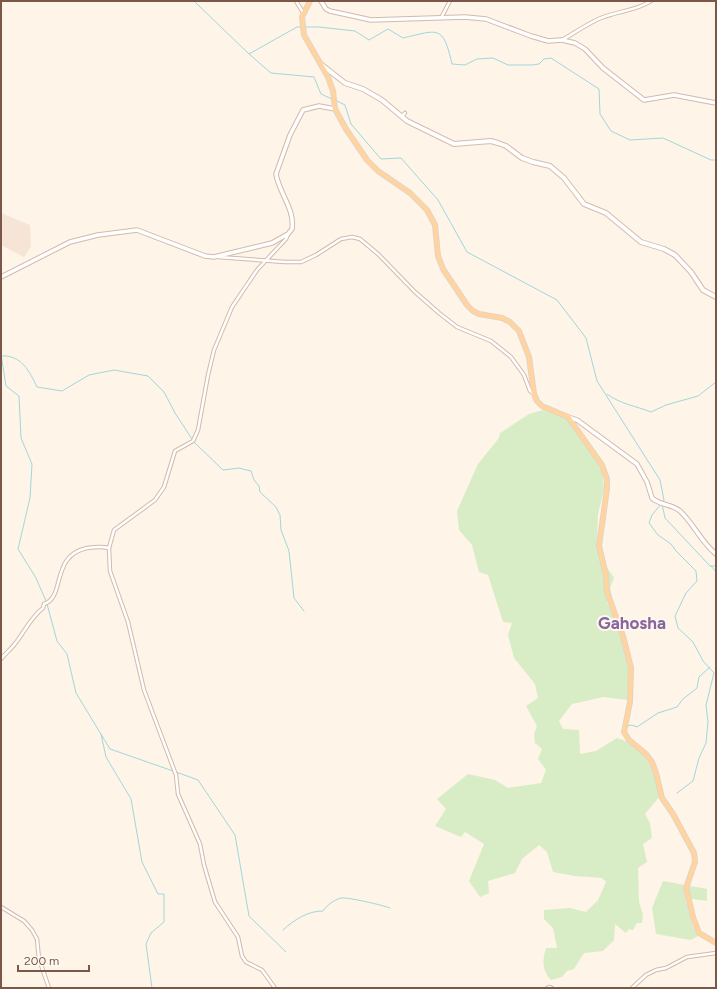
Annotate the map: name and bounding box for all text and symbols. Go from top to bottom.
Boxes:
district label: Gahosha [598,613,666,633]
scale bar [18,947,89,973]
text: 200 m [24,954,59,968]

